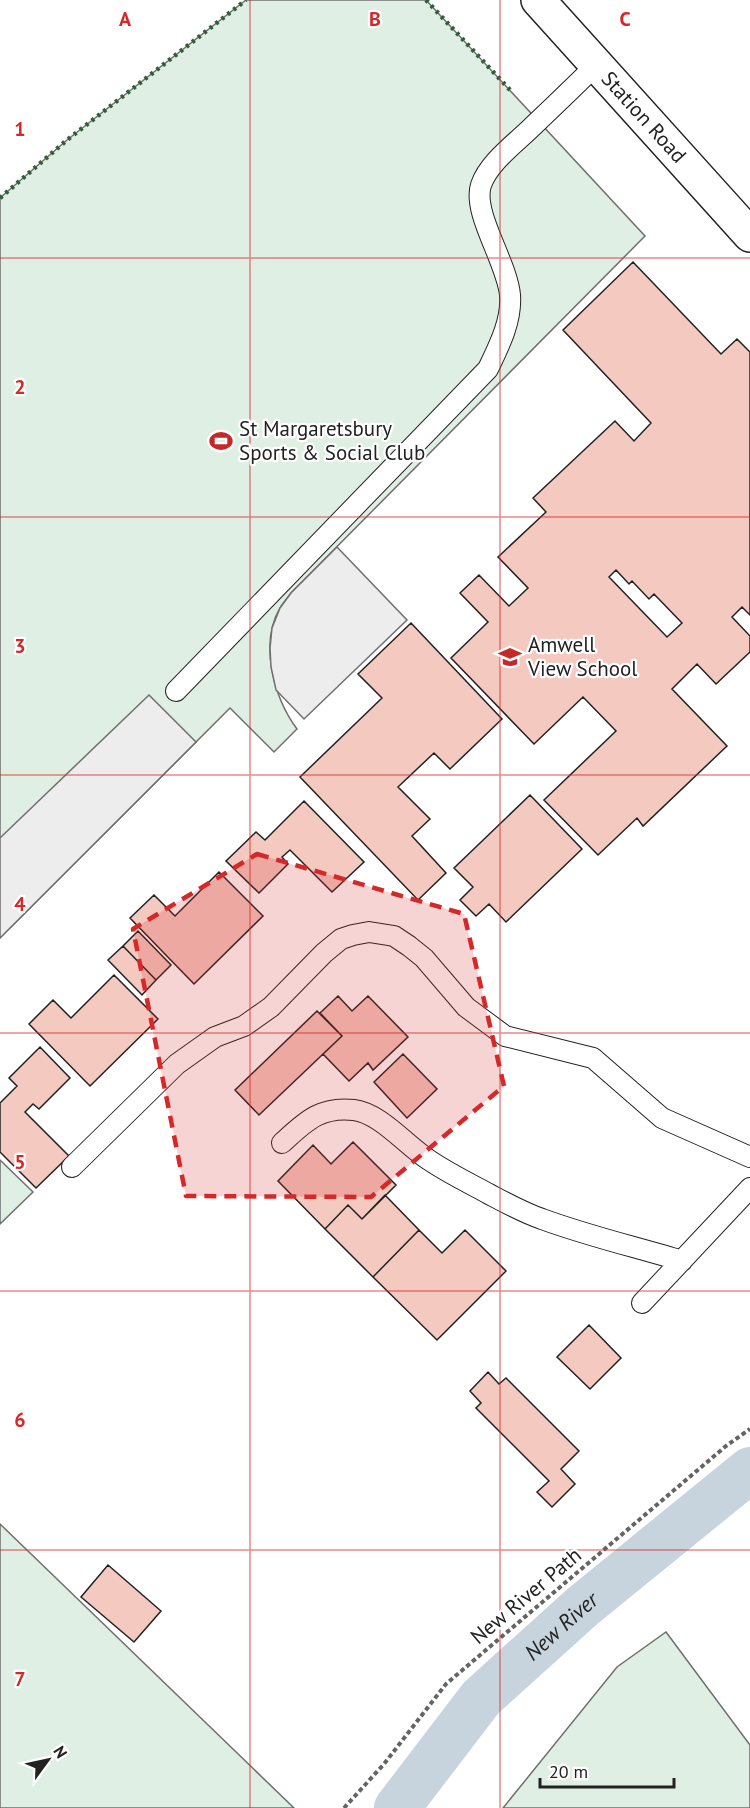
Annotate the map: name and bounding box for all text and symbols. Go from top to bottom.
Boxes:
text: A [119,6,132,32]
text: B [369,6,381,32]
text: C [619,6,631,32]
street label: Station Road [596,65,693,168]
text: 1 [14,116,26,142]
text: 2 [14,374,26,400]
place label: St Margaretsbury Sports & Social Club [239,415,425,466]
sports icon: St Margaretsbury Sports & Social Club [208,428,234,454]
place label: Amwell View School [527,631,637,682]
text: 3 [14,633,26,659]
school or university icon: Amwell View School [497,644,523,670]
text: 4 [14,891,26,917]
text: 5 [14,1149,26,1175]
text: 6 [14,1407,26,1433]
street label: New River Path [465,1542,587,1650]
water label: New River [518,1588,604,1666]
text: 7 [14,1666,26,1692]
north arrow [18,1730,78,1790]
text: N [49,1742,72,1762]
scale bar [540,1751,674,1789]
text: 20 m [549,1760,588,1783]

